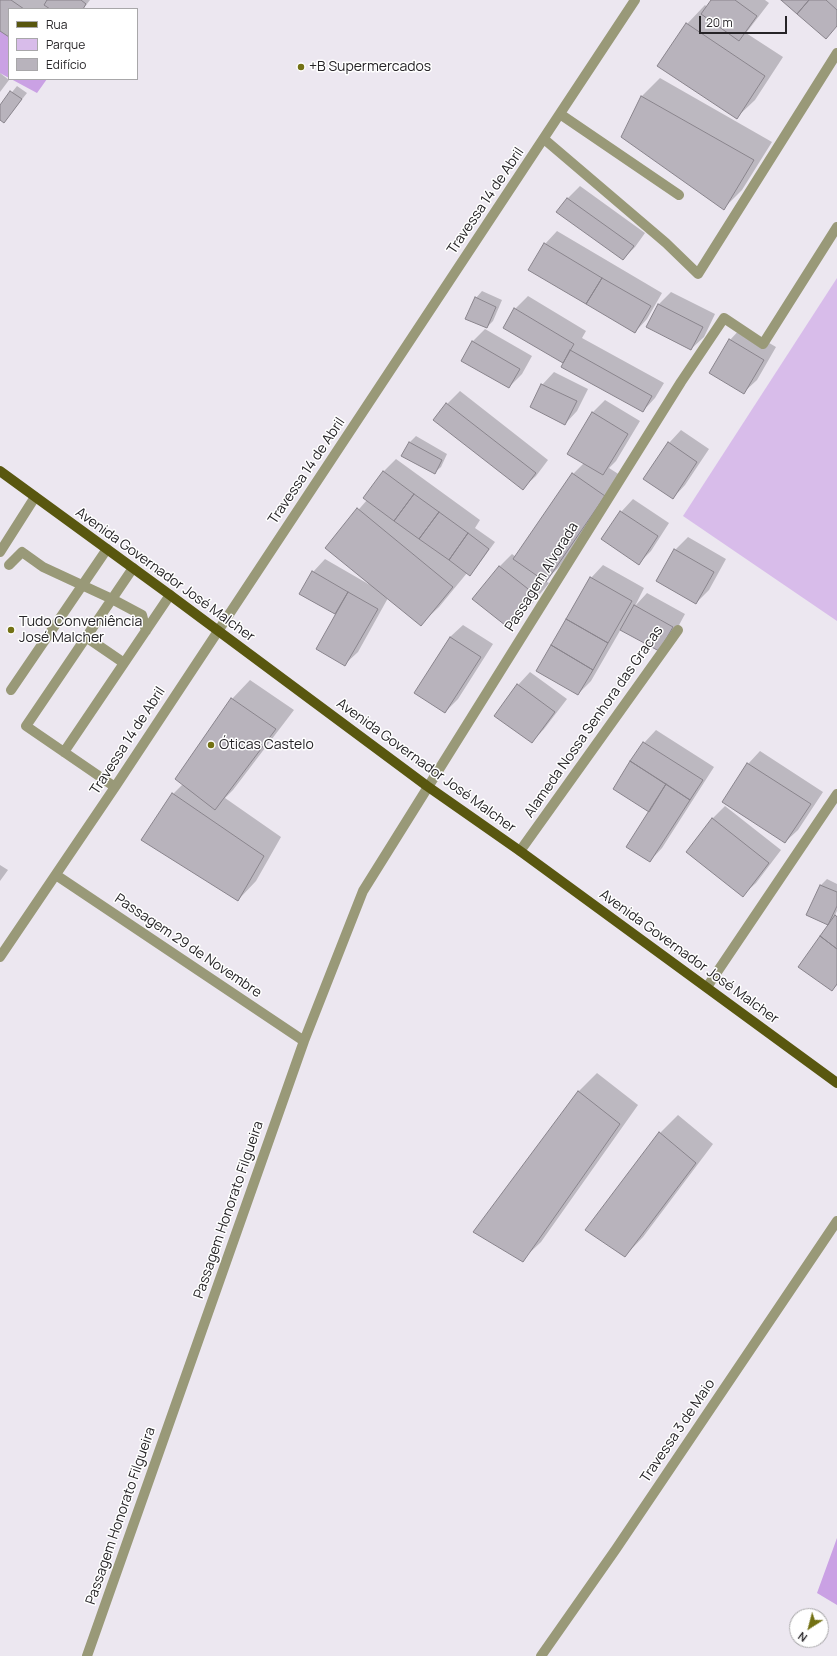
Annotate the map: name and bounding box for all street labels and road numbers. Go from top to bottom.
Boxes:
street label: Travessa 14 de Abril [444,145,528,257]
street label: Travessa 14 de Abril [265,415,349,527]
street label: Avenida Governador José Malcher [72,504,258,646]
street label: Passagem Alvorada [502,519,582,635]
street label: Alameda Nossa Senhora das Gracas [521,623,667,821]
street label: Travessa 14 de Abril [87,684,169,798]
street label: Avenida Governador José Malcher [333,695,519,837]
street label: Avenida Governador José Malcher [596,886,782,1028]
street label: Passagem 29 de Novembre [111,890,265,1002]
street label: Passagem Honorato Filgueira [191,1119,267,1301]
street label: Travessa 3 de Maio [637,1376,719,1486]
street label: Passagem Honorato Filgueira [83,1425,159,1607]

